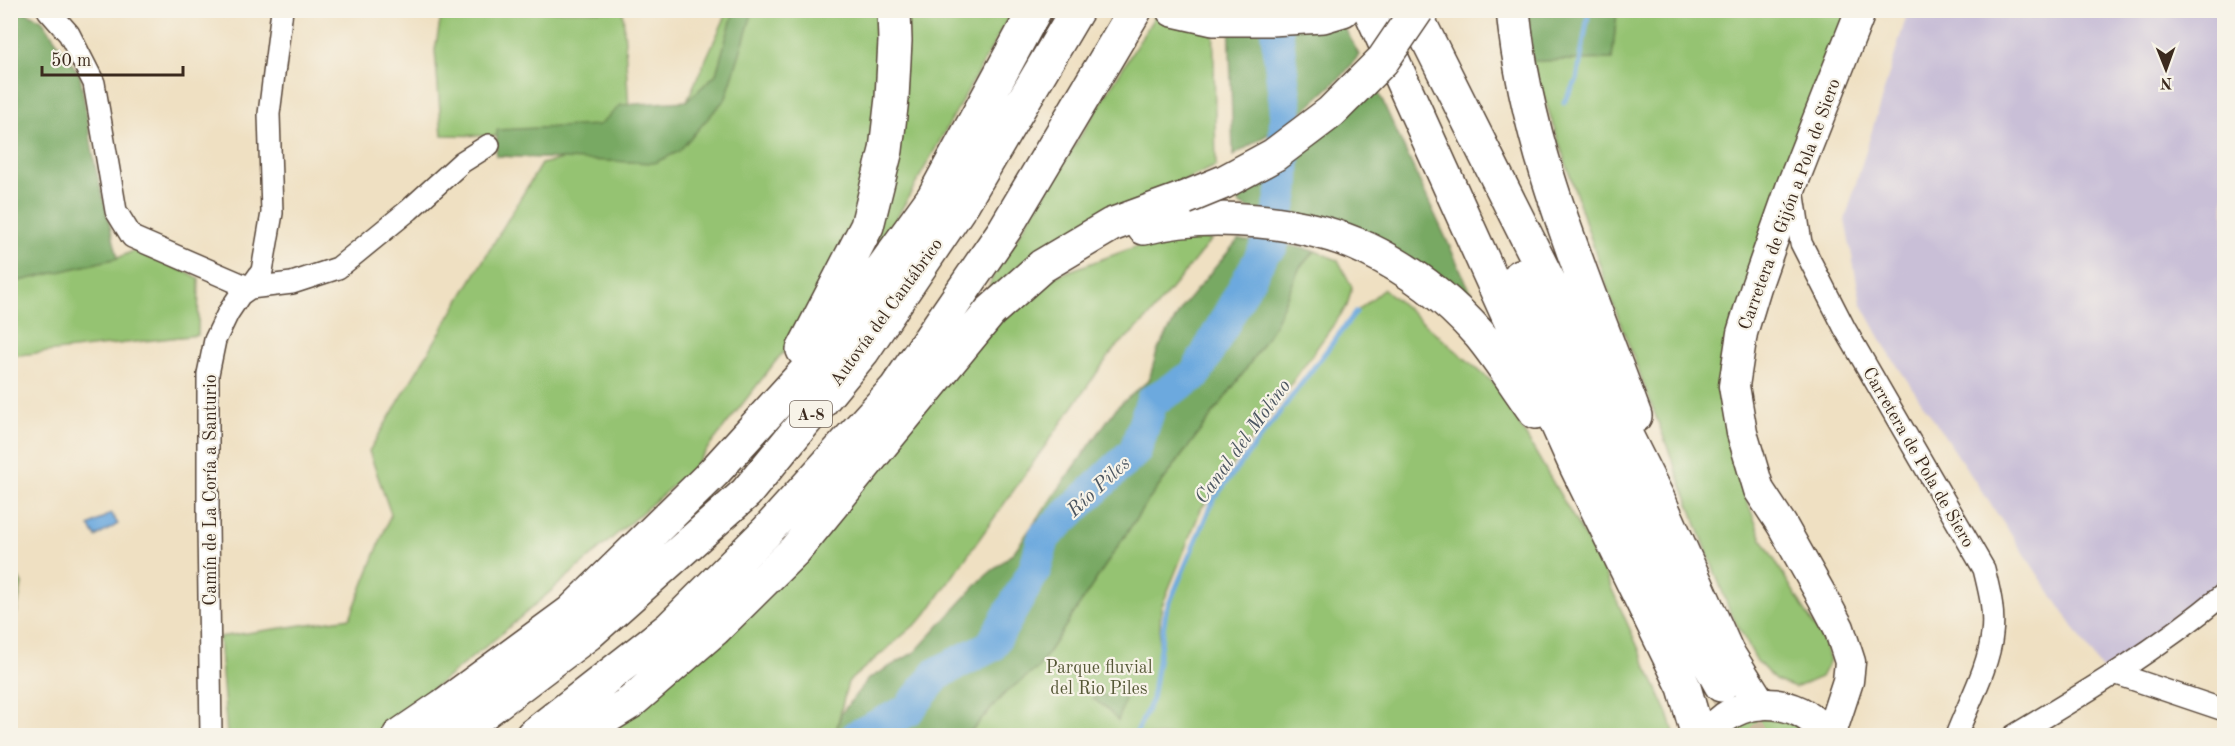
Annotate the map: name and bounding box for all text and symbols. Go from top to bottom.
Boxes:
scale bar [42,39,183,77]
north arrow [2136,39,2196,99]
text: 50 m [51,52,91,70]
text: N [2159,74,2172,90]
street label: Carretera de Gijón a Pola de Siero [1736,76,1844,332]
street label: Autovía del Cantábrico [827,235,946,390]
street label: Carretera de Pola de Siero [1859,364,1977,551]
street label: Camín de La Coría a Santurio [202,374,220,606]
water label: Canal del Molino [1192,376,1295,508]
road number: A-8 [790,401,832,427]
water label: Río Piles [1063,454,1135,522]
park label: Parque fluvial del Rio Piles [1046,659,1153,698]

